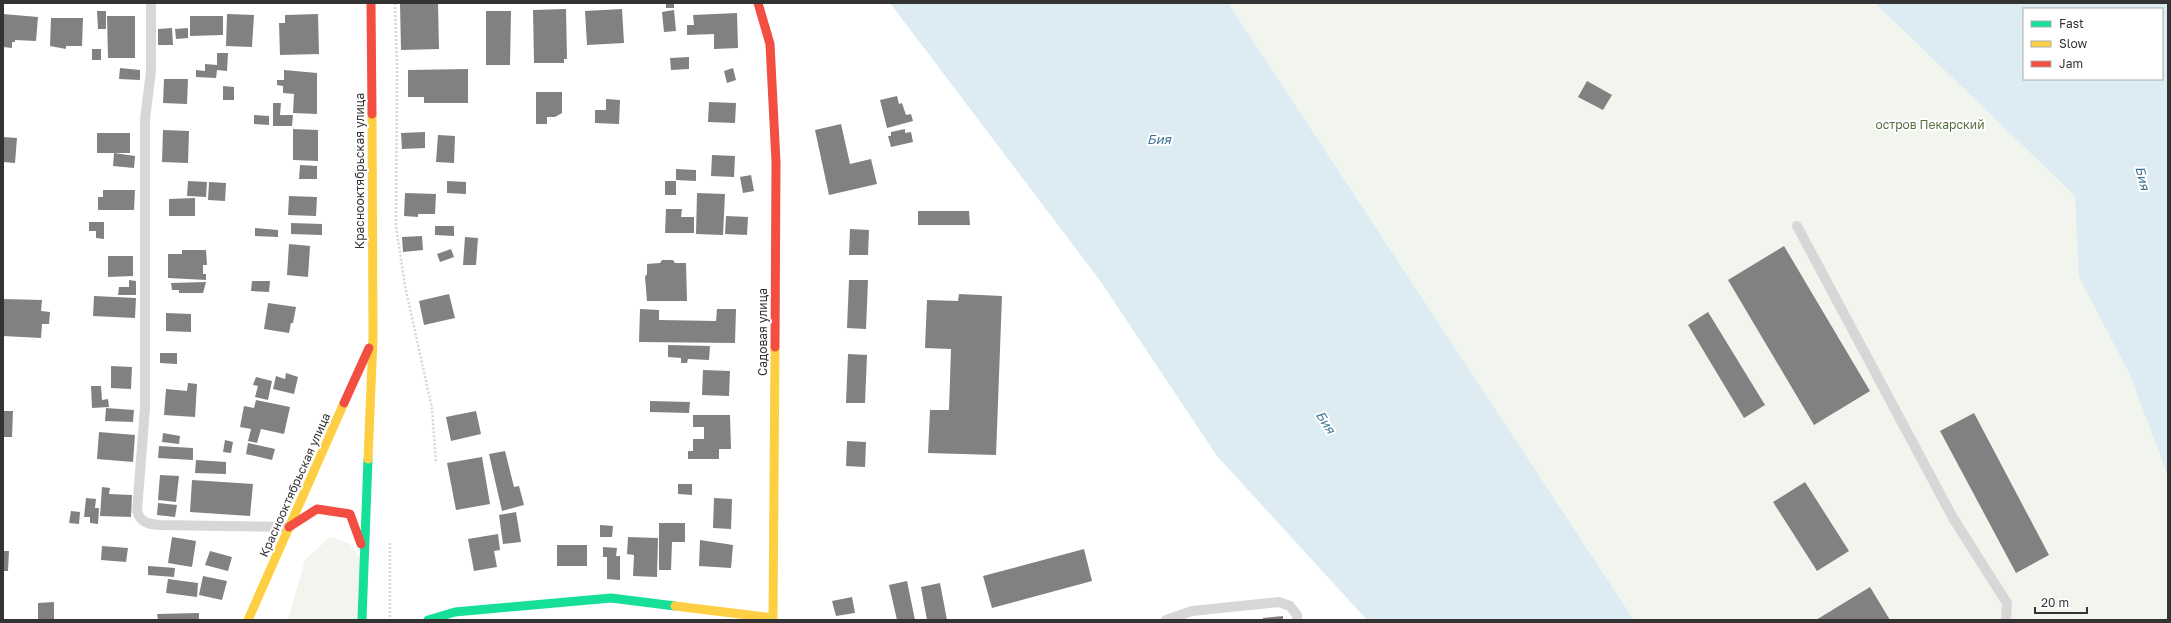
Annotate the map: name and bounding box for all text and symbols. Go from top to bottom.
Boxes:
legend [2023,8,2163,80]
text: Fast [2059,16,2084,31]
text: Slow [2059,36,2087,51]
text: Jam [2059,56,2083,71]
street label: Краснооктябрьская улица [352,93,367,249]
park label: остров Пекарский [1876,117,1984,132]
water label: Бия [1147,131,1173,147]
water label: Бия [2132,164,2154,193]
street label: Садовая улица [755,288,770,376]
water label: Бия [1313,408,1340,438]
street label: Краснооктябрьская улица [256,410,333,559]
scale bar [2035,589,2087,615]
text: 20 m [2041,595,2069,610]

